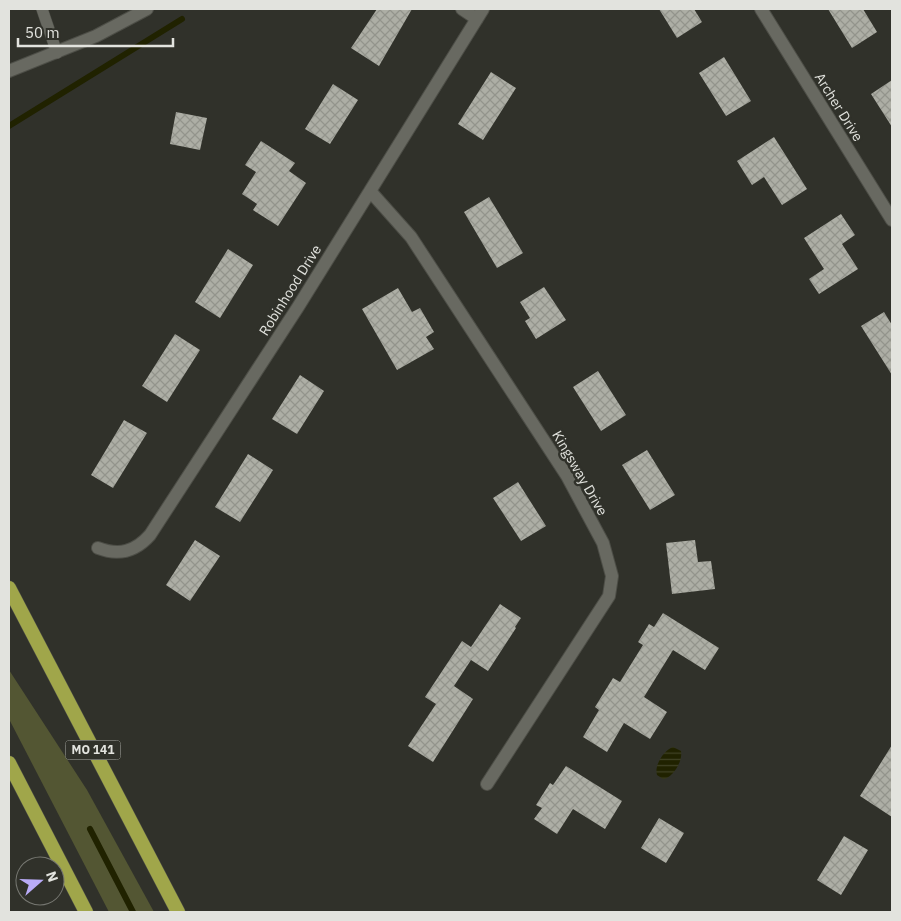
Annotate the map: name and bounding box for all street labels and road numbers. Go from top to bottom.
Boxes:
street label: Archer Drive [811,69,867,145]
street label: Robinhood Drive [255,241,325,339]
street label: Kingsway Drive [548,427,612,519]
road number: MO 141 [66,740,120,760]

